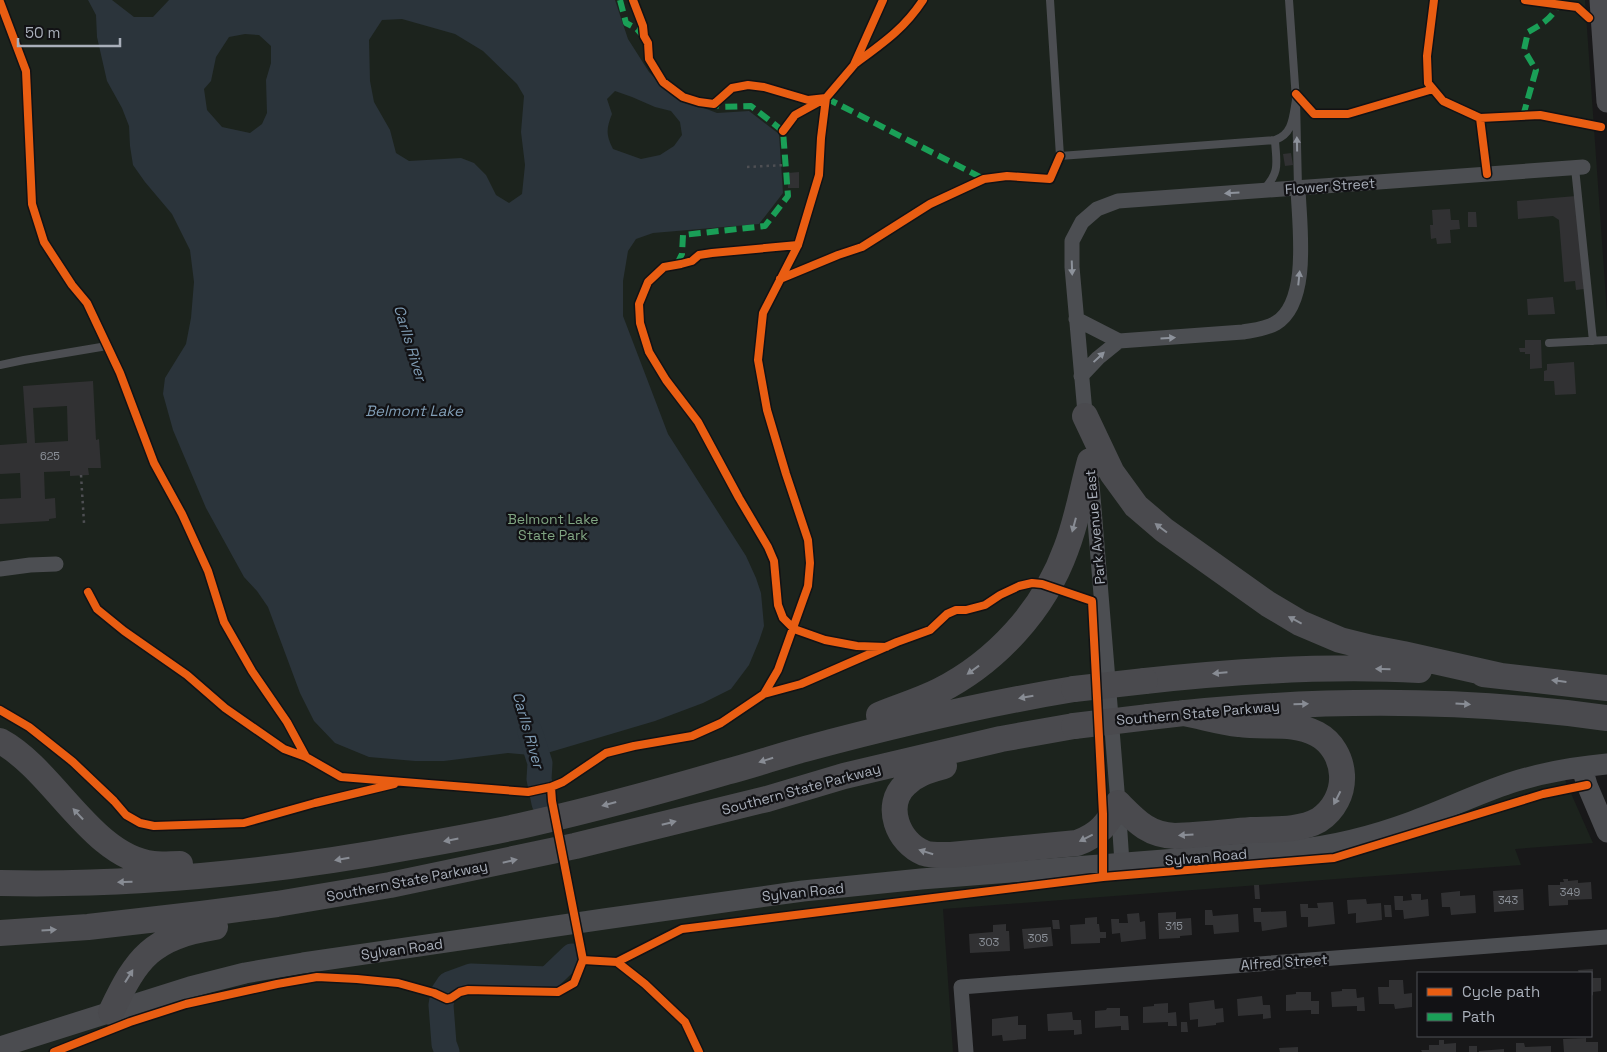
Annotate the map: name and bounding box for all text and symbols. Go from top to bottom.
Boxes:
scale bar [18,15,120,47]
text: 50 m [25,23,60,42]
one-way arrow [1293,136,1301,152]
street label: Flower Street [1284,174,1376,198]
one-way arrow [1224,189,1240,197]
one-way arrow [1069,261,1077,277]
one-way arrow [1295,270,1303,286]
water label: Carlls River [390,303,431,384]
one-way arrow [1160,334,1176,342]
one-way arrow [1093,351,1105,363]
water label: Belmont Lake [365,401,464,420]
house number: 625 [40,449,60,463]
street label: Park Avenue East [1081,469,1109,585]
park label: Belmont Lake State Park [507,510,599,544]
one-way arrow [1069,518,1077,533]
one-way arrow [1154,523,1168,533]
one-way arrow [1288,616,1302,624]
one-way arrow [966,665,980,675]
one-way arrow [1374,665,1390,673]
one-way arrow [1212,669,1228,677]
one-way arrow [1550,677,1566,685]
water label: Carlls River [509,690,549,771]
one-way arrow [1017,694,1033,702]
street label: Southern State Parkway [1116,697,1280,729]
one-way arrow [1293,700,1309,708]
one-way arrow [1456,701,1472,709]
one-way arrow [758,757,773,765]
street label: Southern State Parkway [720,759,882,819]
one-way arrow [1333,791,1341,806]
one-way arrow [602,800,617,808]
one-way arrow [72,808,84,820]
one-way arrow [661,819,676,827]
one-way arrow [1178,832,1194,840]
one-way arrow [1079,834,1094,842]
one-way arrow [442,836,458,844]
street label: Sylvan Road [1164,844,1248,870]
one-way arrow [918,848,933,856]
one-way arrow [334,856,350,864]
street label: Southern State Parkway [325,857,489,905]
one-way arrow [503,857,518,865]
one-way arrow [116,878,132,886]
street label: Sylvan Road [761,879,845,905]
house number: 349 [1560,885,1580,899]
house number: 343 [1498,893,1518,907]
house number: 315 [1165,919,1183,933]
one-way arrow [41,925,57,933]
house number: 305 [1028,931,1049,945]
street label: Sylvan Road [360,934,444,964]
house number: 303 [979,935,1000,949]
street label: Alfred Street [1240,950,1328,974]
one-way arrow [124,969,134,982]
legend [1417,972,1592,1037]
text: Cycle path [1462,982,1540,1001]
text: Path [1462,1007,1495,1026]

